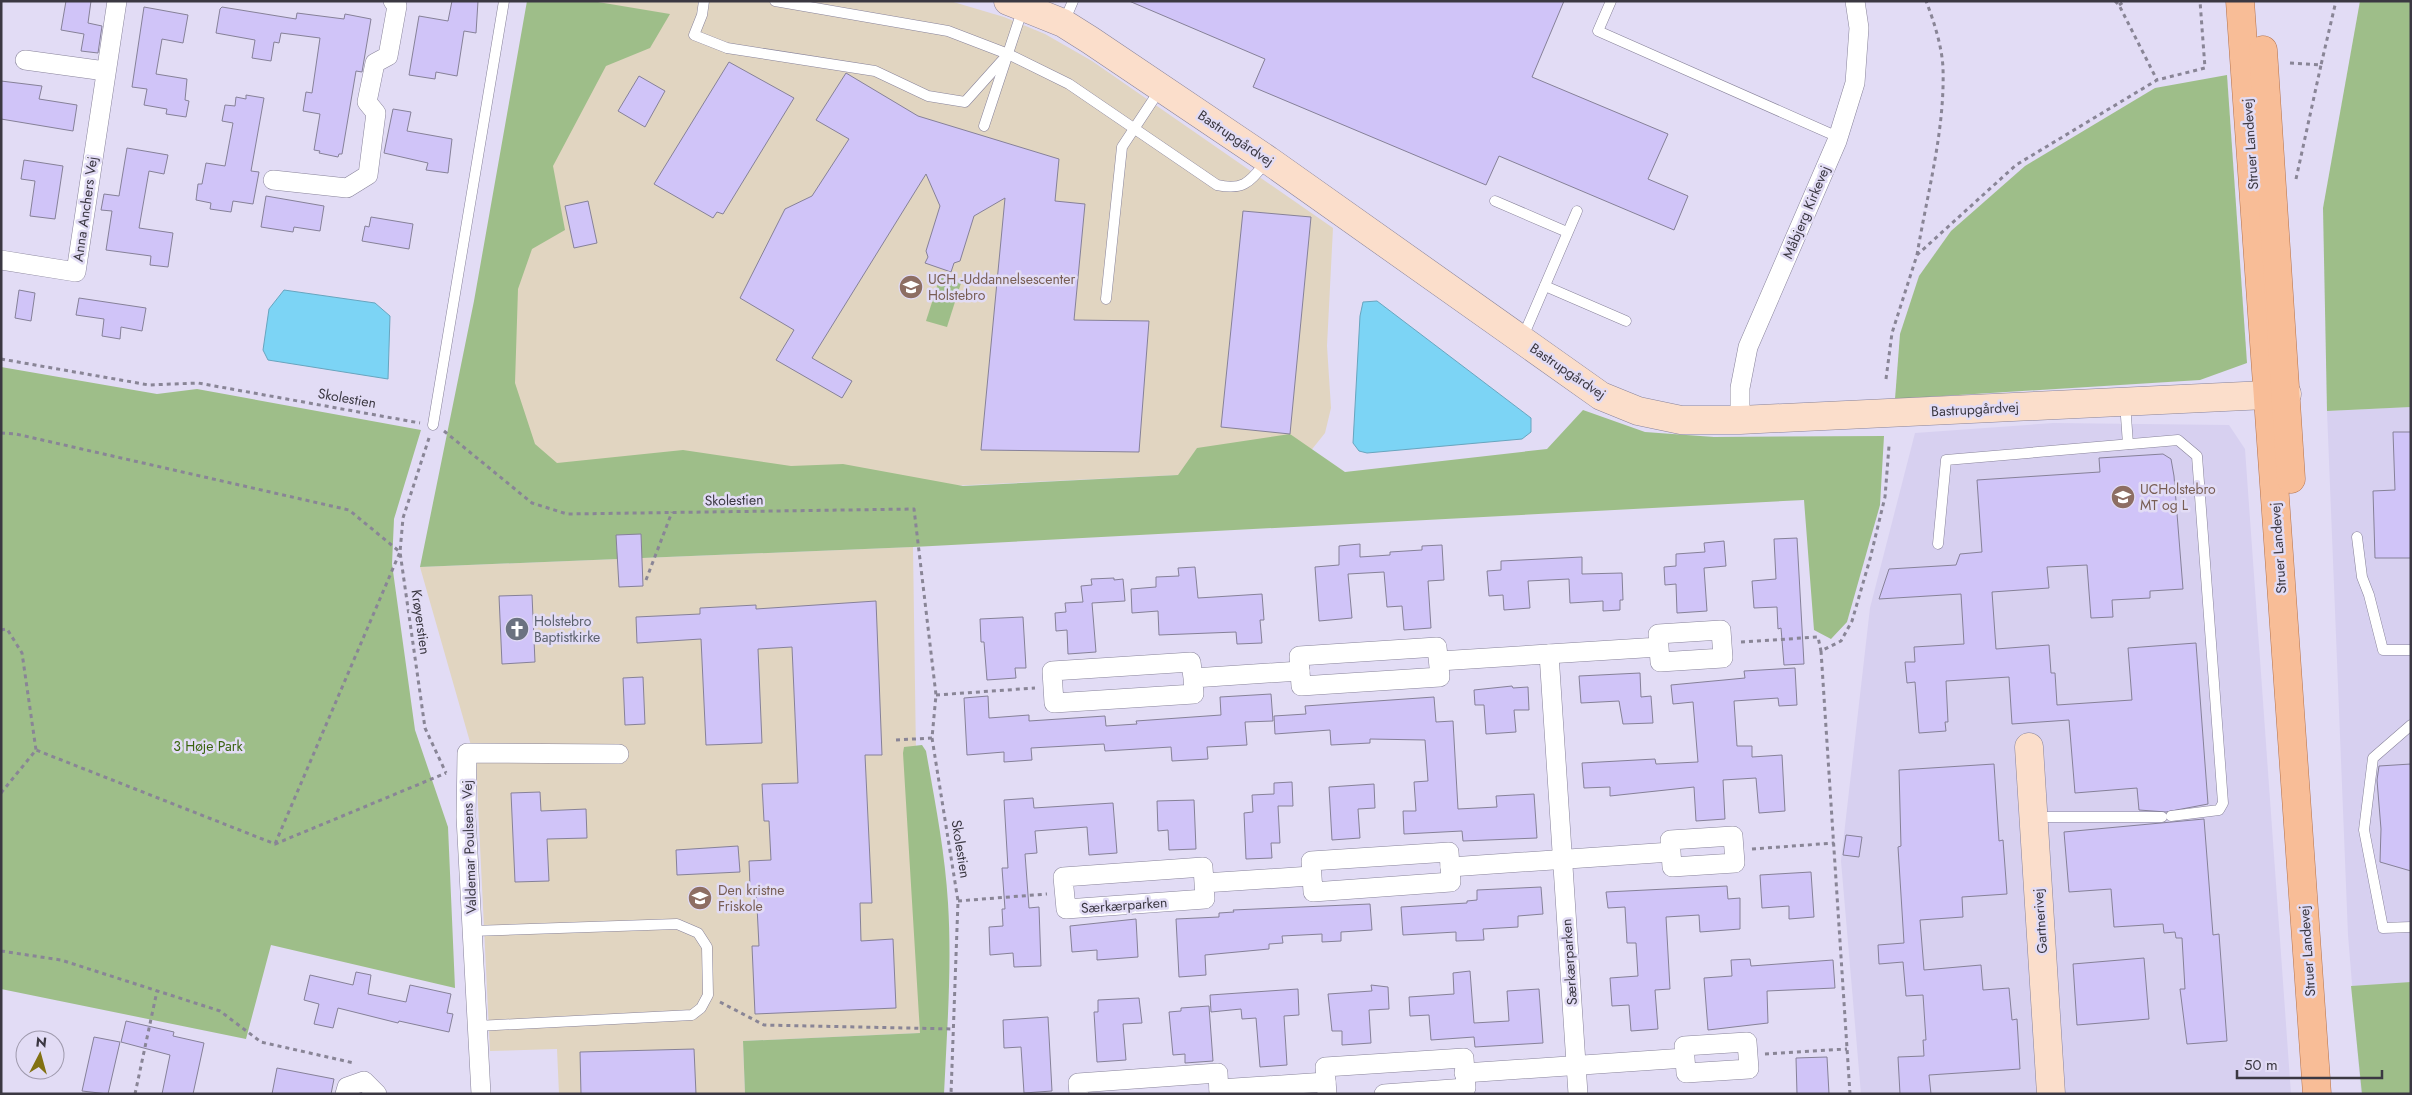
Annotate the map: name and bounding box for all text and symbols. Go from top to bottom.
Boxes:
street label: Struer Landevej [2237,98,2263,190]
street label: Bastrupgårdvej [1194,105,1278,171]
street label: Anna Anchers Vej [68,155,102,263]
street label: Måbjerg Kirkevej [1777,162,1835,262]
place label: UCH -Uddannelsescenter Holstebro [928,269,1075,305]
school or university icon: UCH -Uddannelsescenter Holstebro [898,274,924,300]
street label: Bastrupgårdvej [1526,338,1610,404]
street label: Skolestien [316,383,378,413]
street label: Bastrupgårdvej [1931,397,2019,421]
place label: UCHolstebro MT og L [2140,479,2216,515]
school or university icon: UCHolstebro MT og L [2110,484,2136,510]
street label: Skolestien [704,489,764,511]
street label: Struer Landevej [2265,502,2291,594]
street label: Krøyerstien [407,588,435,656]
place label: Holstebro Baptistkirke [534,611,600,647]
church icon: Holstebro Baptistkirke [504,616,530,642]
park label: 3 Høje Park [173,736,244,756]
street label: Valdemar Poulsens Vej [457,780,481,914]
street label: Skolestien [947,818,975,880]
place label: Den kristne Friskole [718,880,784,916]
school or university icon: Den kristne Friskole [687,885,713,911]
street label: Gartnerivej [2028,888,2052,954]
street label: Særkærparken [1080,892,1168,918]
street label: Struer Landevej [2294,905,2320,997]
street label: Særkærparken [1556,918,1582,1006]
north arrow [15,1030,65,1080]
text: N [35,1032,48,1053]
scale bar [2237,1048,2382,1080]
text: 50 m [2244,1054,2278,1076]

